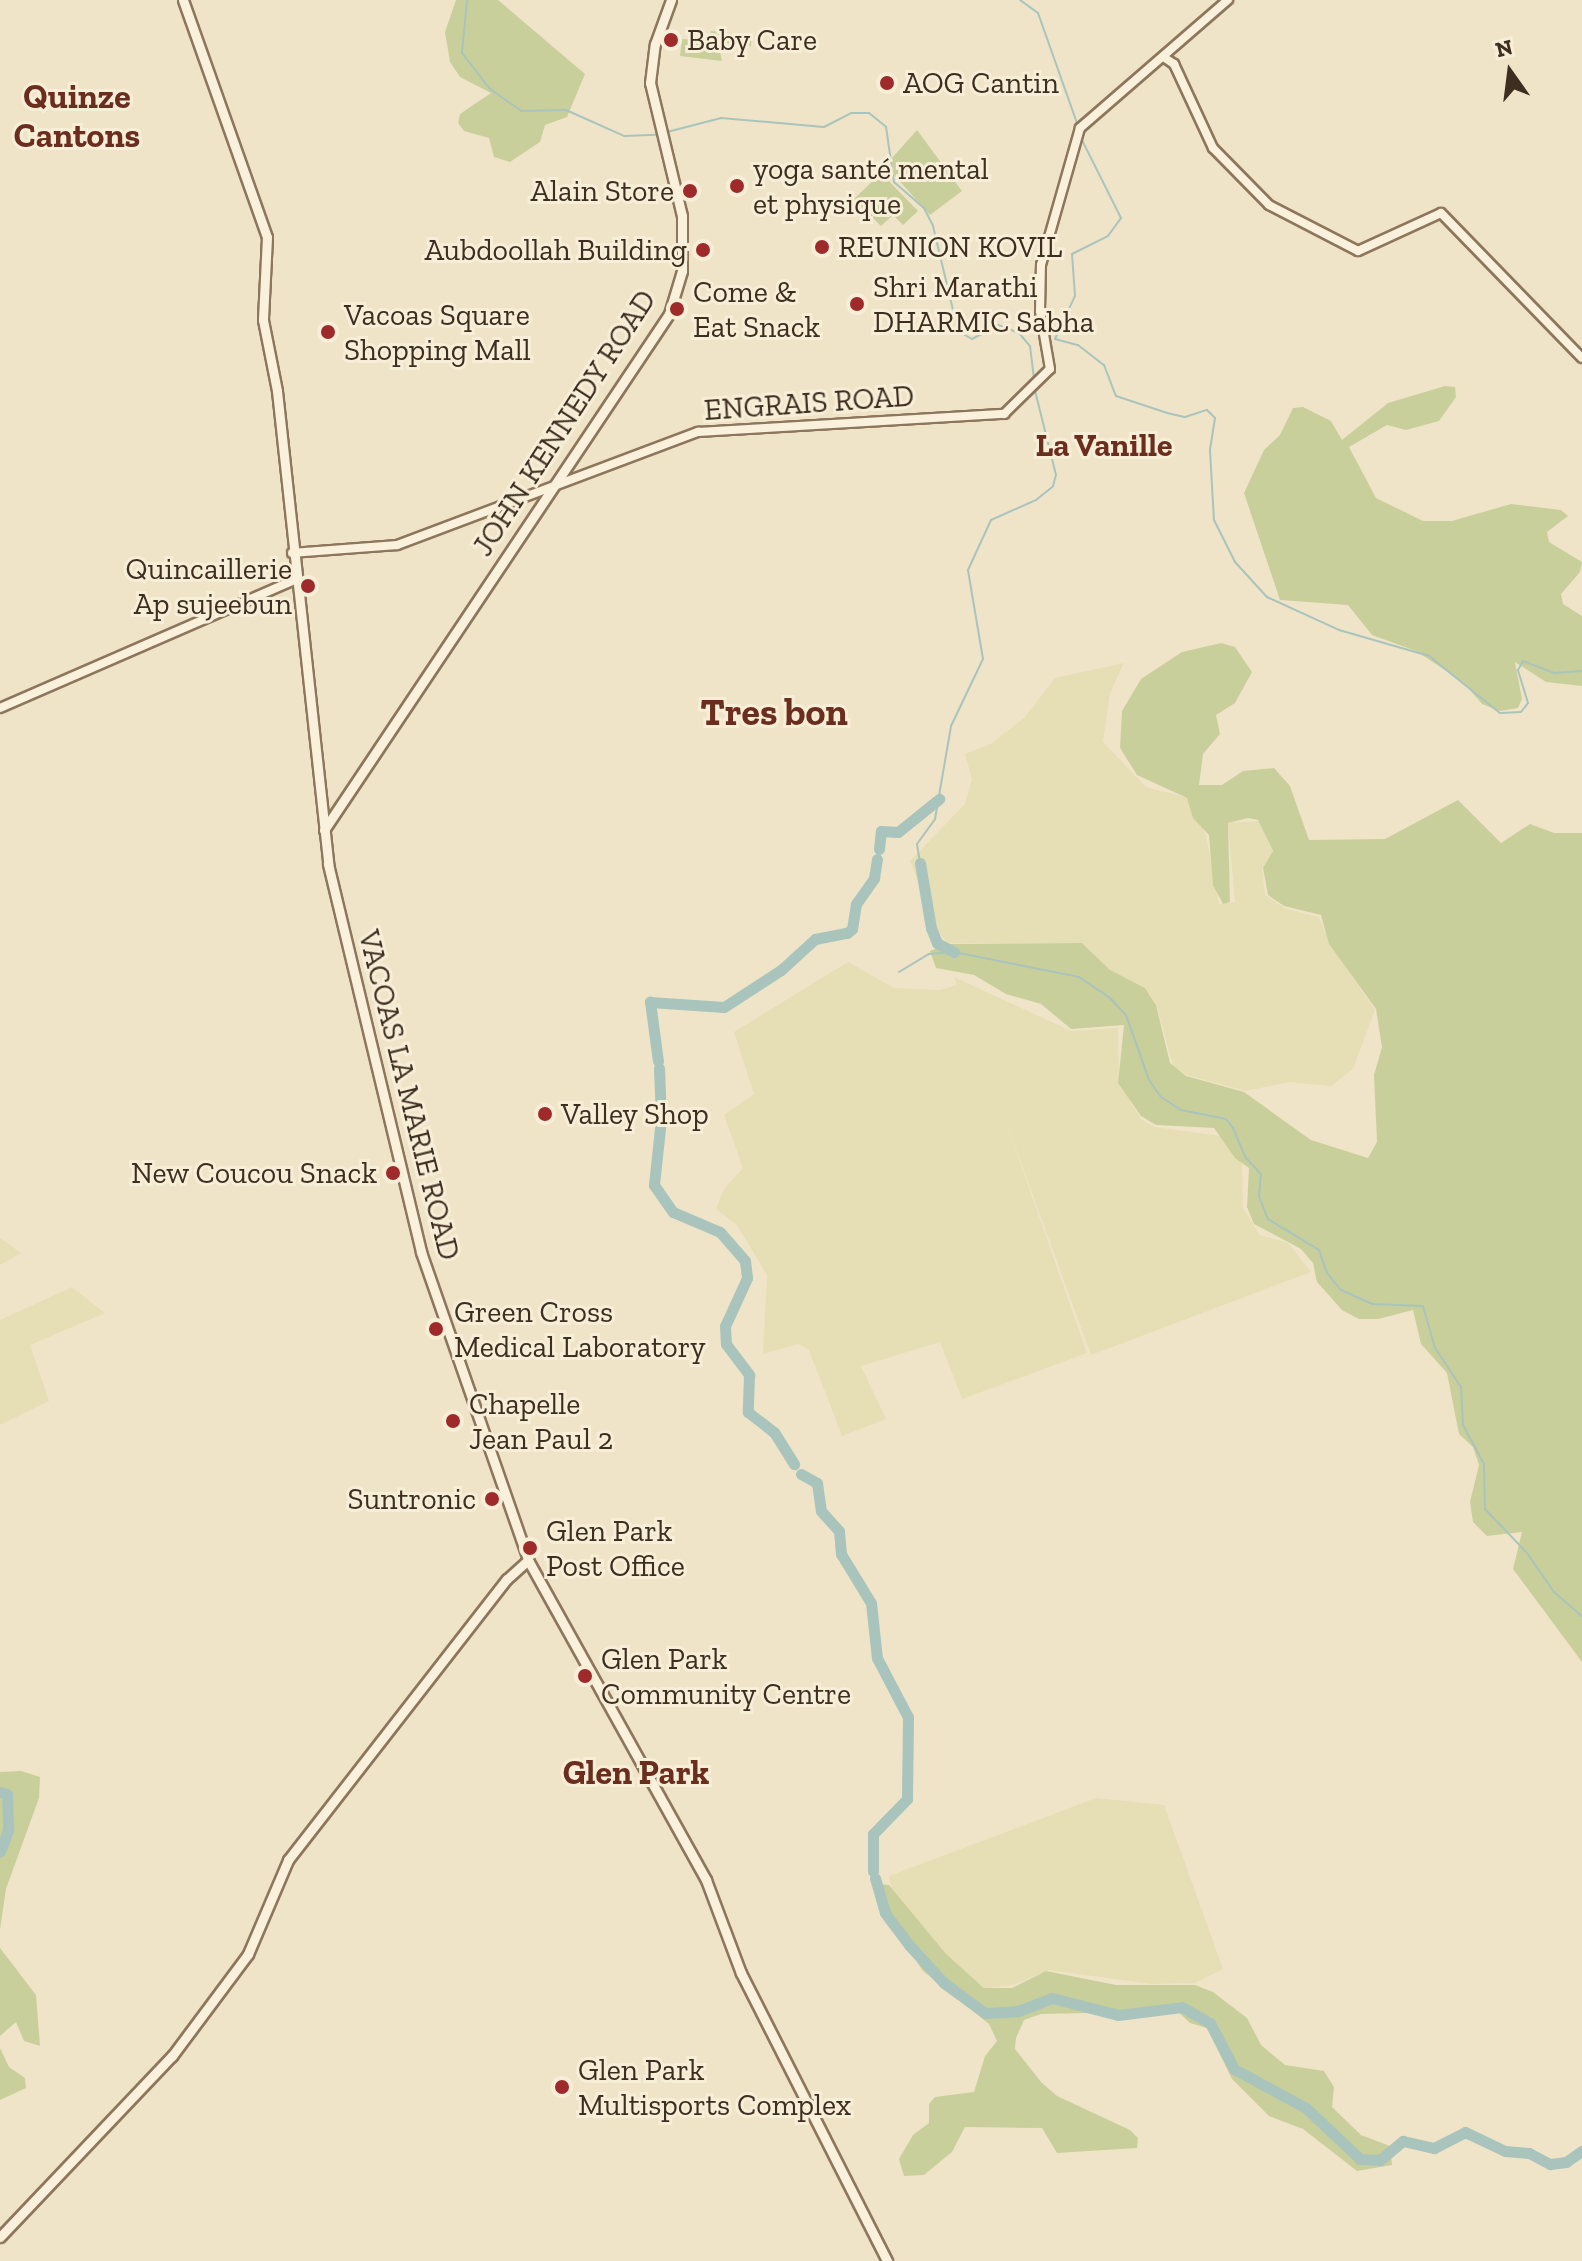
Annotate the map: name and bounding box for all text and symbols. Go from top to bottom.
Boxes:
place label: Baby Care [687,22,818,58]
marker: Baby Care [662,31,680,49]
north arrow [1470,32,1550,112]
text: N [1493,33,1515,63]
place label: AOG Cantin [903,65,1059,101]
marker: AOG Cantin [878,74,896,92]
district label: Quinze Cantons [14,76,140,156]
place label: yoga santé mental et physique [753,151,989,222]
place label: Alain Store [530,173,674,209]
marker: yoga santé mental et physique [728,177,746,195]
marker: Alain Store [681,182,699,200]
place label: REUNION KOVIL [838,229,1062,265]
place label: Aubdoollah Building [424,232,687,268]
marker: REUNION KOVIL [813,238,831,256]
marker: Aubdoollah Building [694,241,712,259]
place label: Shri Marathi DHARMIC Sabha [873,269,1094,340]
place label: Come & Eat Snack [693,274,820,344]
street label: JOHN KENNEDY ROAD [464,283,664,563]
marker: Shri Marathi DHARMIC Sabha [848,295,866,313]
place label: Vacoas Square Shopping Mall [344,297,531,368]
marker: Come & Eat Snack [668,300,686,318]
marker: Vacoas Square Shopping Mall [319,323,337,341]
street label: ENGRAIS ROAD [703,378,915,428]
district label: La Vanille [1035,426,1173,464]
place label: Quincaillerie Ap sujeebun [126,551,292,622]
marker: Quincaillerie Ap sujeebun [299,577,317,595]
district label: Tres bon [700,690,848,736]
street label: VACOAS LA MARIE ROAD [350,926,468,1264]
place label: Valley Shop [561,1096,709,1132]
marker: Valley Shop [536,1105,554,1123]
place label: New Coucou Snack [130,1155,377,1191]
marker: New Coucou Snack [384,1164,402,1182]
place label: Green Cross Medical Laboratory [454,1294,706,1364]
marker: Green Cross Medical Laboratory [425,1318,447,1340]
place label: Chapelle Jean Paul 2 [469,1386,613,1456]
marker: Chapelle Jean Paul 2 [444,1412,462,1430]
place label: Suntronic [347,1481,476,1517]
marker: Suntronic [483,1490,501,1508]
place label: Glen Park Post Office [546,1513,685,1584]
marker: Glen Park Post Office [521,1539,539,1557]
place label: Glen Park Community Centre [601,1641,852,1712]
marker: Glen Park Community Centre [576,1667,594,1685]
district label: Glen Park [563,1753,709,1793]
place label: Glen Park Multisports Complex [578,2052,851,2122]
marker: Glen Park Multisports Complex [553,2078,571,2096]

